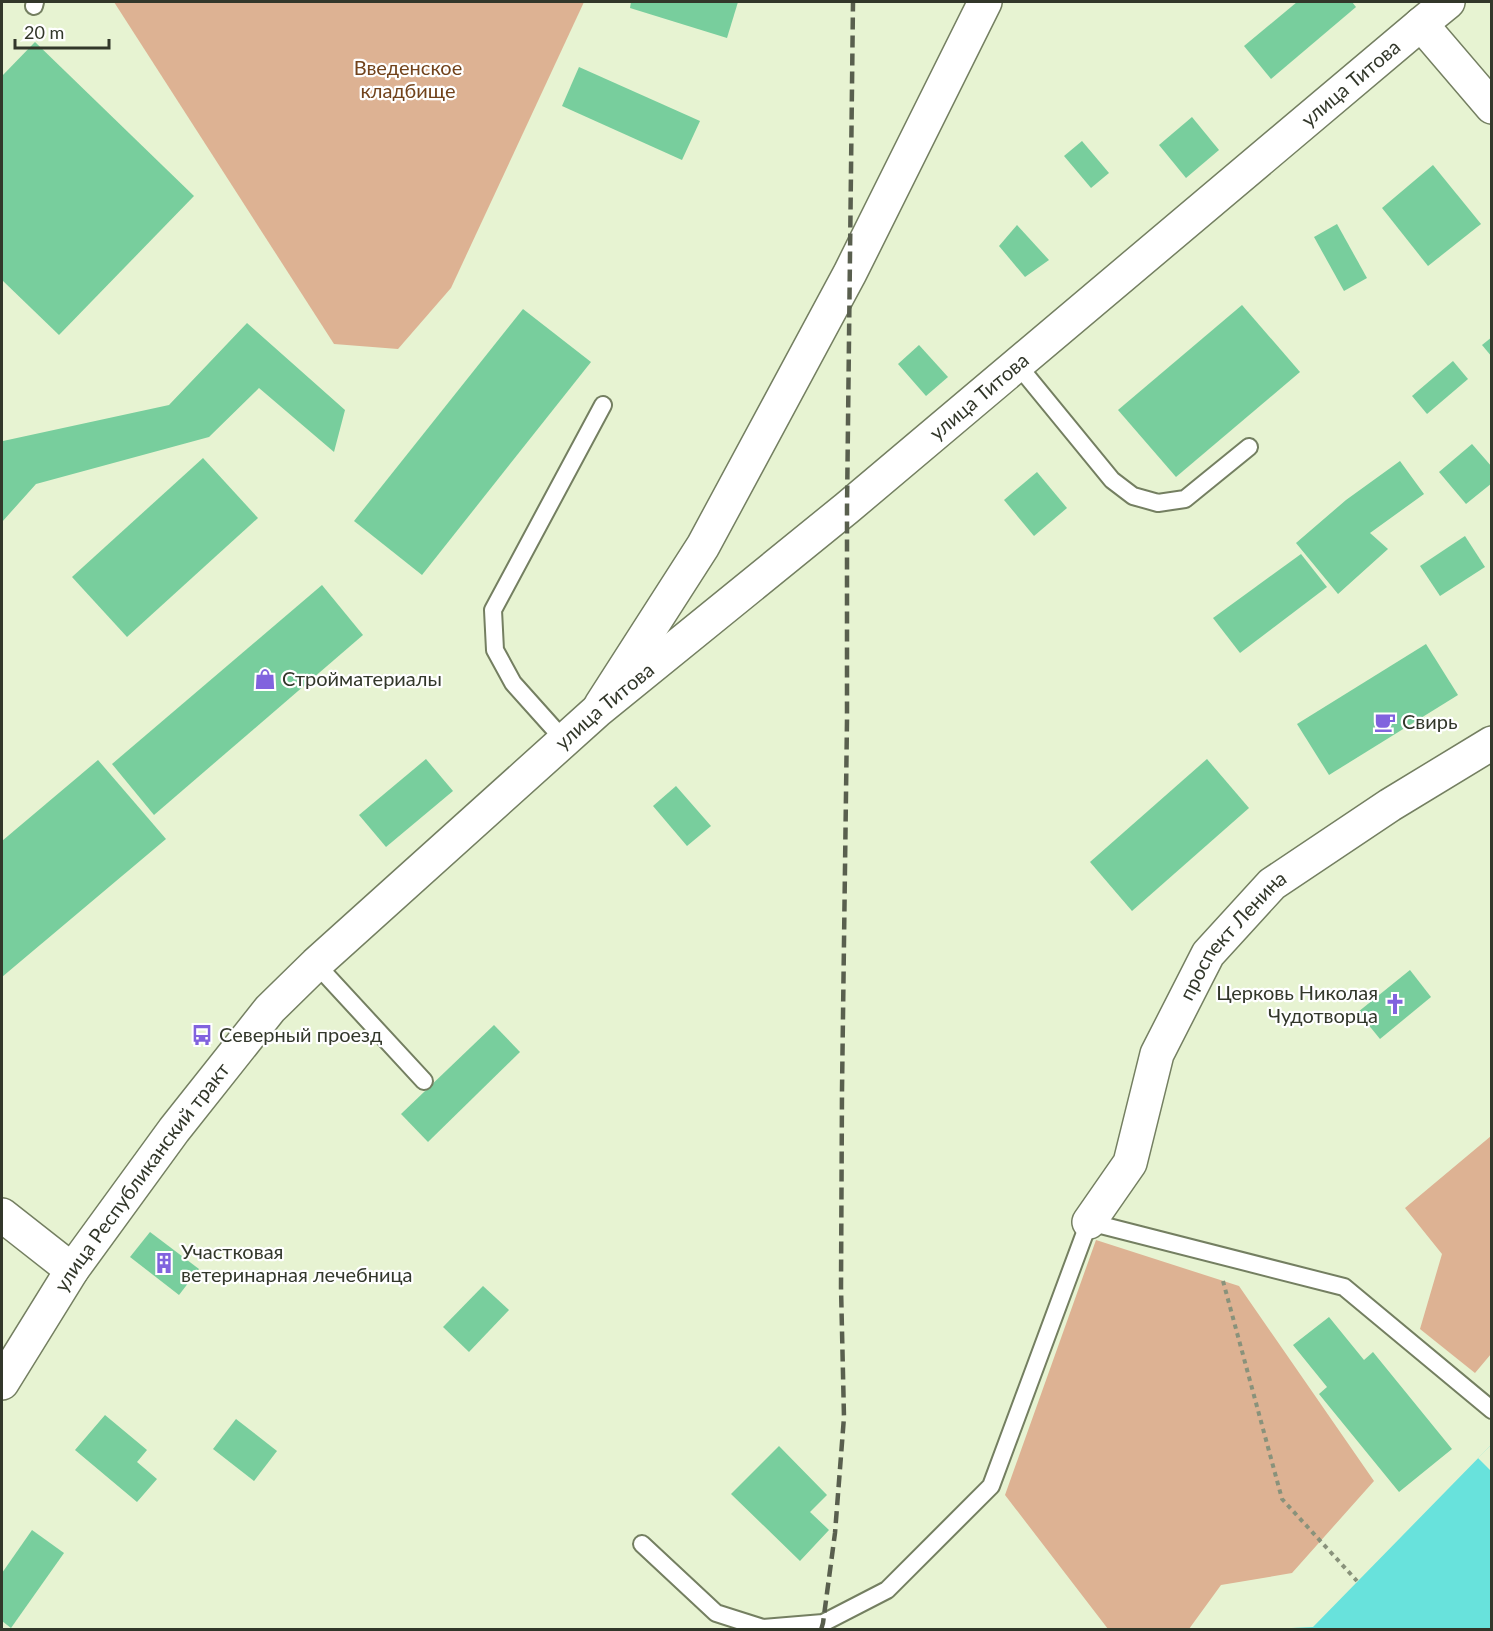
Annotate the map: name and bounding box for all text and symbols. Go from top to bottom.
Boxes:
scale bar [15,12,110,50]
text: 20 m [24,21,64,43]
street label: улица Титова [1296,34,1404,131]
park label: Введенское кладбище [354,55,462,102]
street label: улица Титова [924,347,1033,444]
street label: улица Титова [550,657,658,754]
place label: Стройматериалы [282,666,442,690]
shop icon: Стройматериалы [253,667,277,691]
place label: Свирь [1402,709,1458,733]
cafe icon: Свирь [1373,710,1397,734]
street label: проспект Ленина [1174,865,1290,1004]
place label: Церковь Николая Чудотворца [1216,980,1378,1027]
church icon: Церковь Николая Чудотворца [1383,992,1407,1016]
place label: Северный проезд [219,1022,382,1046]
bus stop icon: Северный проезд [190,1023,214,1047]
street label: улица Республиканский тракт [49,1057,234,1296]
place label: Участковая ветеринарная лечебница [181,1239,413,1286]
building icon: Участковая ветеринарная лечебница [152,1251,176,1275]

